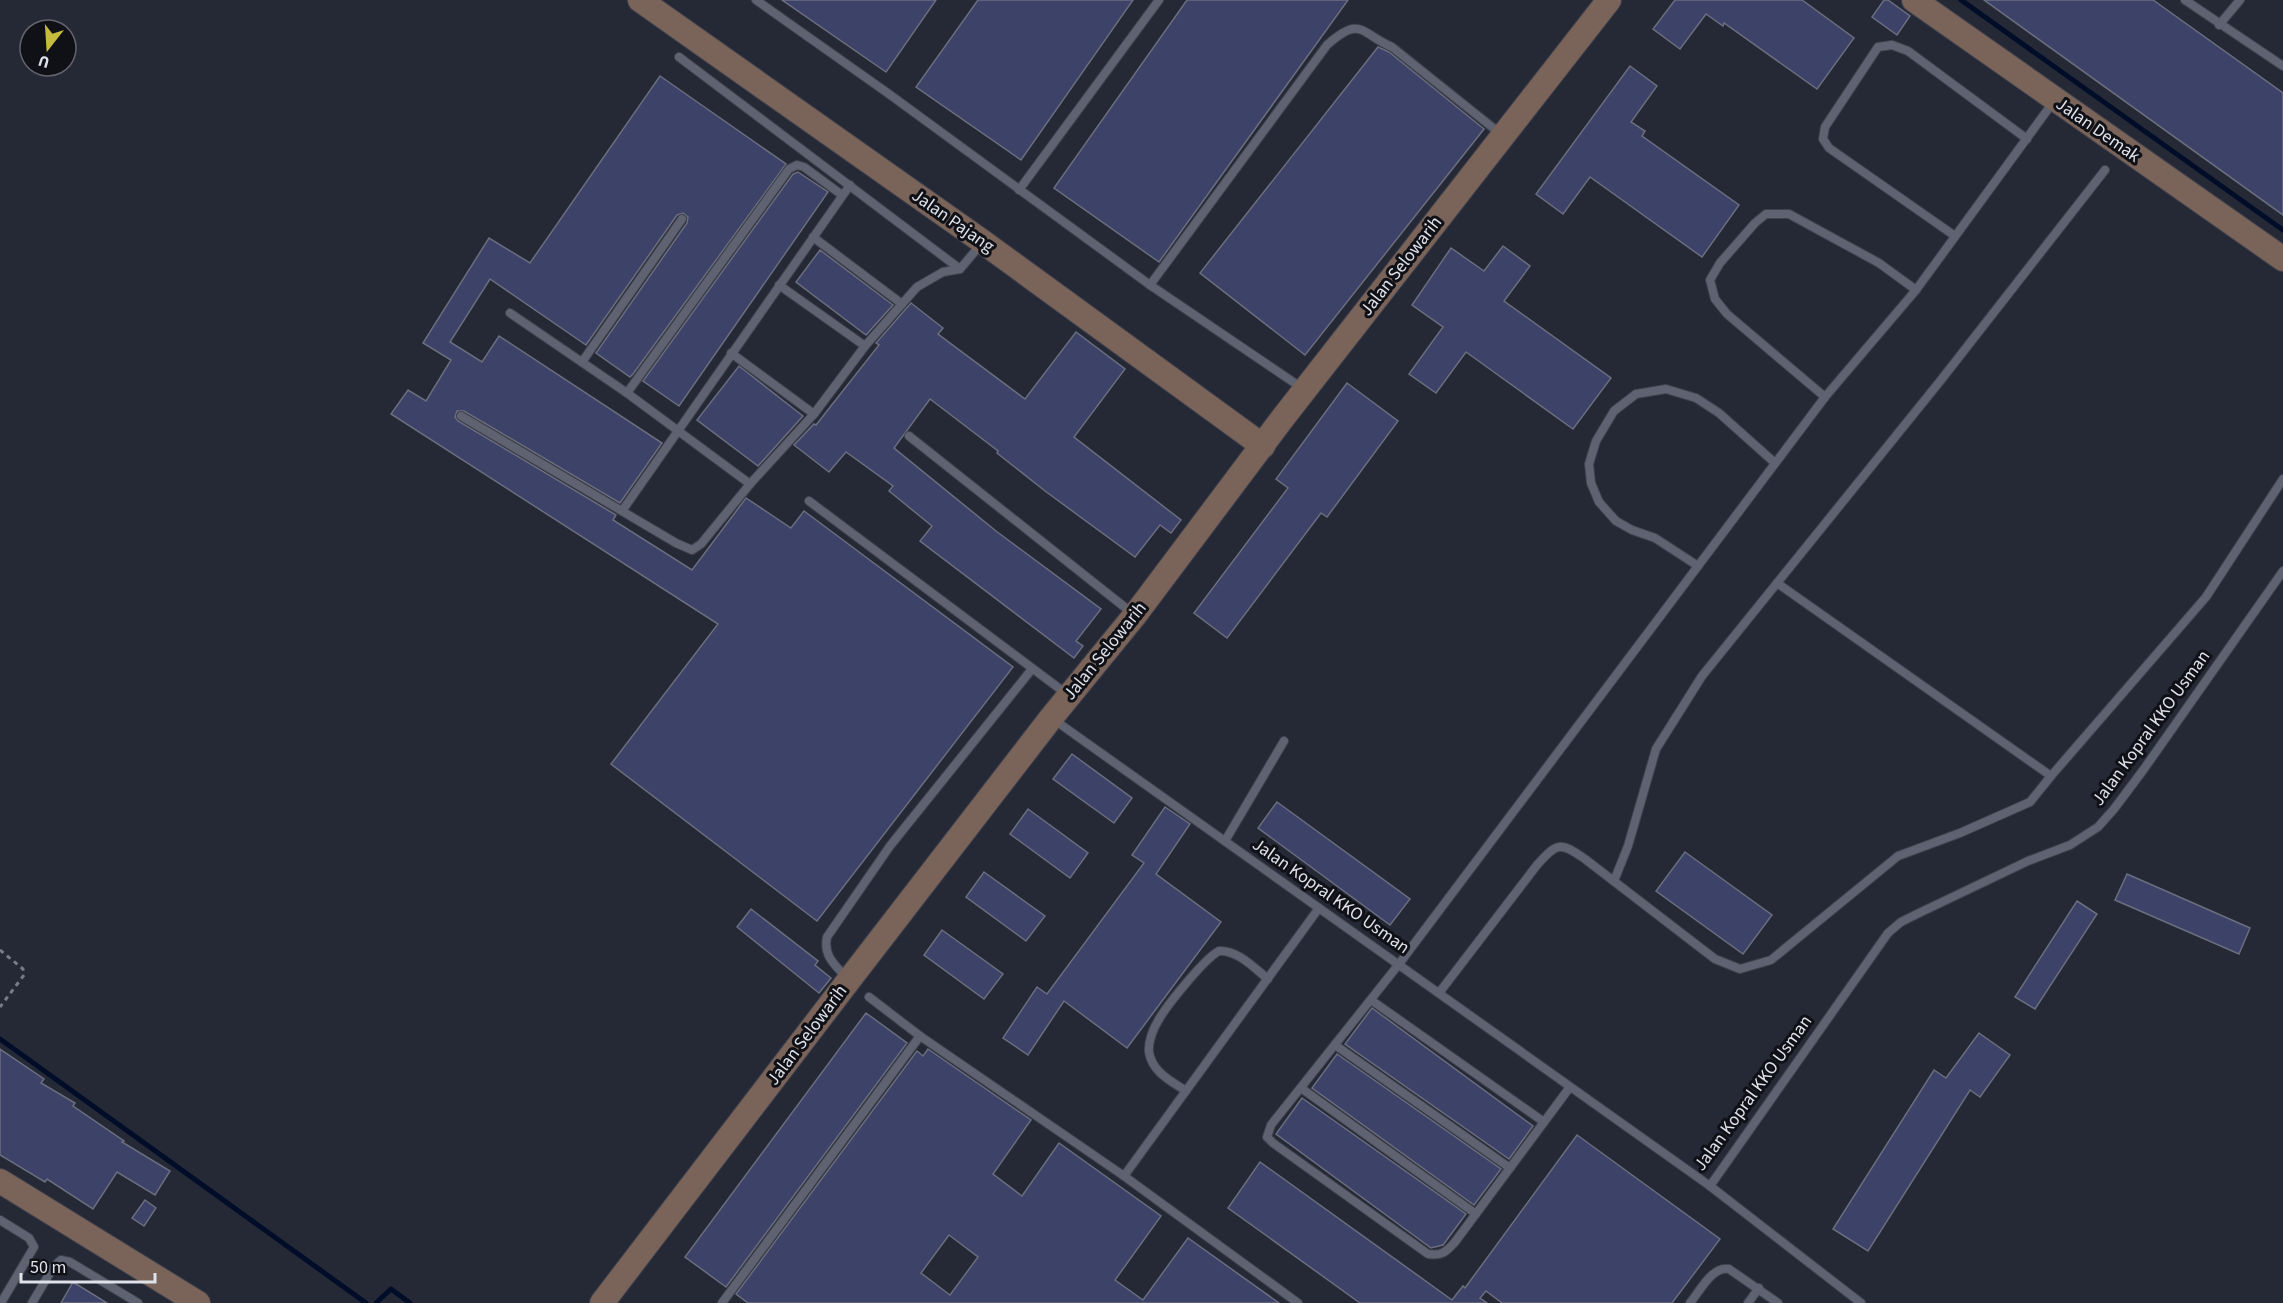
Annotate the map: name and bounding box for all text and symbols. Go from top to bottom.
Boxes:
north arrow [18,18,78,78]
text: U [36,49,52,73]
street label: Jalan Demak [2051,92,2145,168]
street label: Jalan Pajang [907,183,999,259]
street label: Jalan Selowarih [1354,211,1448,321]
street label: Jalan Selowarih [1058,597,1152,705]
street label: Jalan Kopral KKO Usman [2086,645,2216,811]
street label: Jalan Kopral KKO Usman [1247,832,1415,960]
street label: Jalan Selowarih [761,980,853,1090]
street label: Jalan Kopral KKO Usman [1688,1010,1818,1176]
scale bar [21,1246,154,1284]
text: 50 m [30,1255,66,1280]

